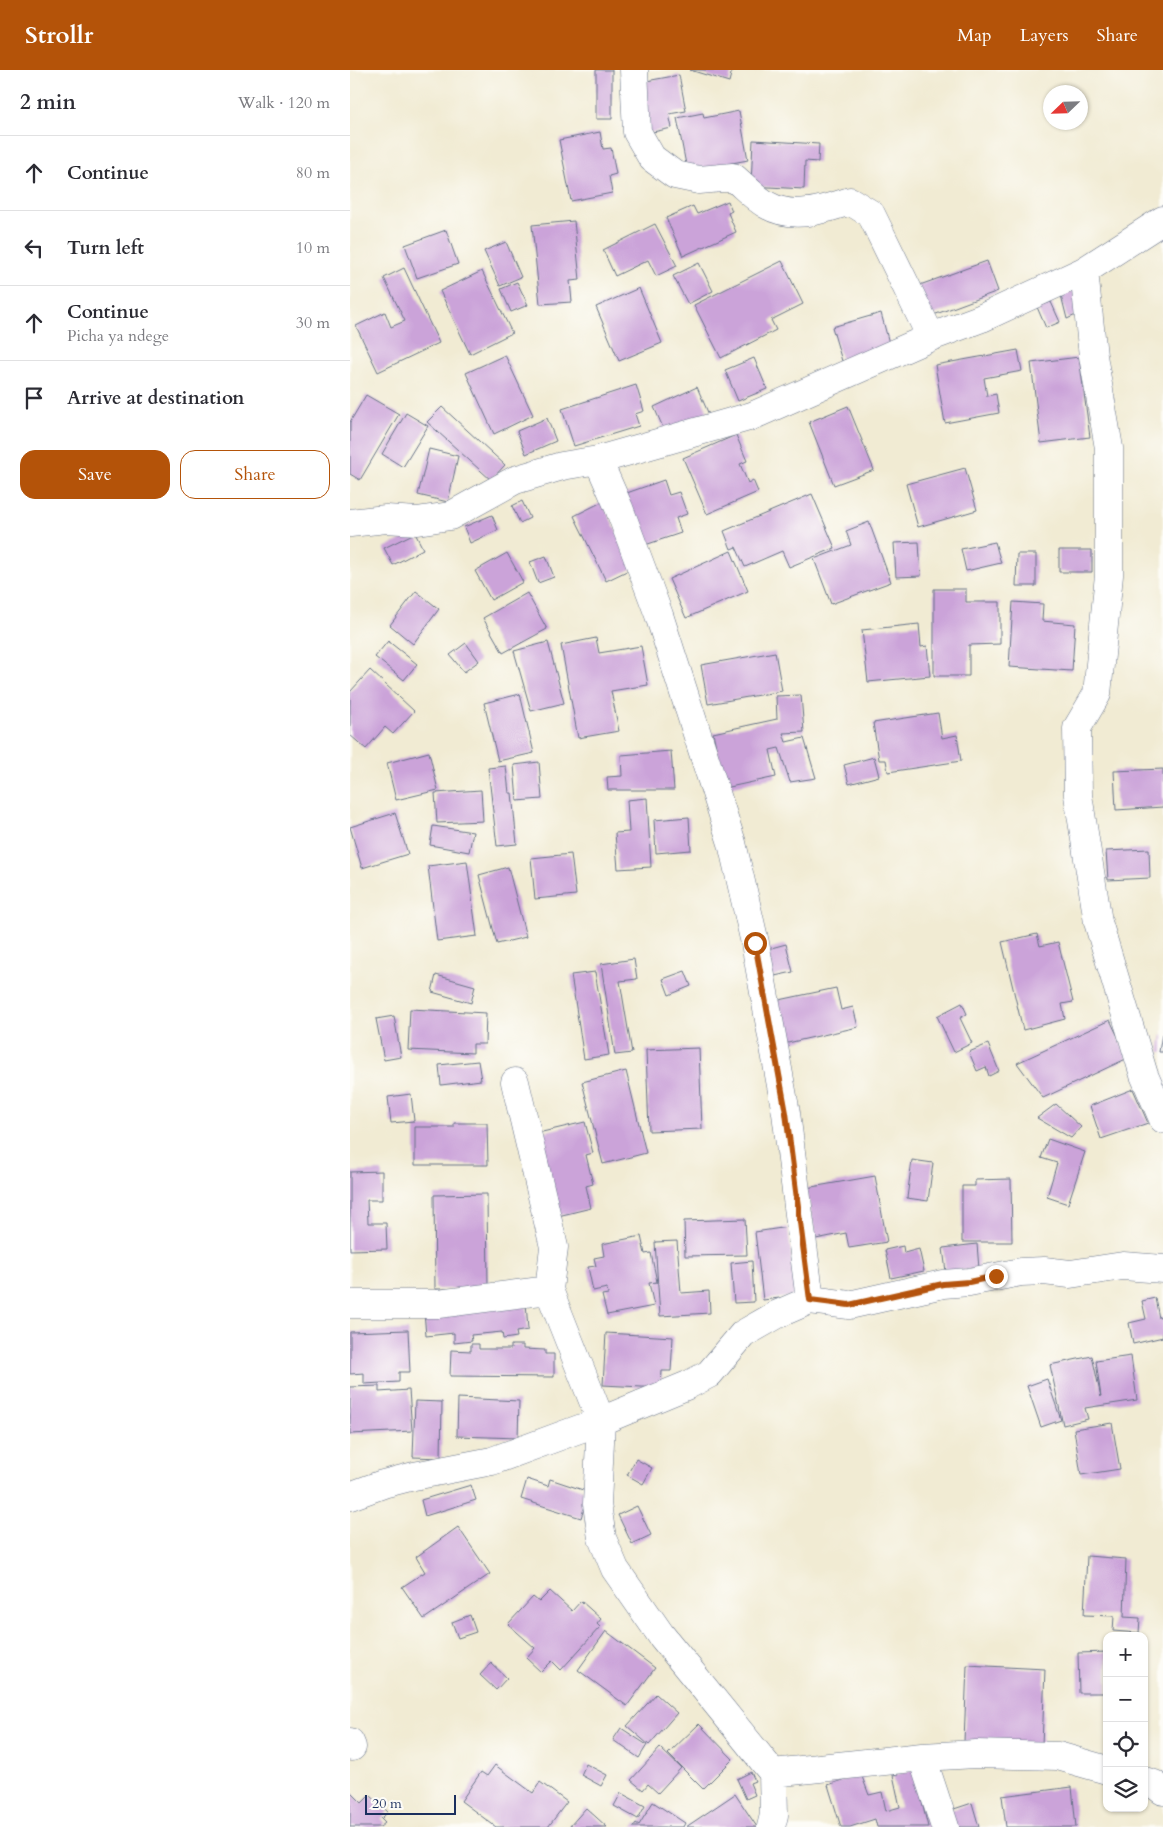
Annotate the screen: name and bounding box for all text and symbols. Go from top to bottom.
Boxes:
text: Strollr [25,19,93,52]
text: Map [957,23,992,48]
text: Layers [1020,23,1069,48]
text: Share [1097,23,1138,48]
north arrow [1043,85,1088,130]
text: 2 min [20,88,76,117]
text: Walk · 120 m [238,92,330,114]
icon: ahead [20,159,48,187]
text: Continue [67,160,149,186]
text: 80 m [296,162,330,184]
icon: left [20,234,48,262]
text: Turn left [67,235,144,261]
text: 10 m [296,237,330,259]
text: Continue [67,299,149,325]
icon: ahead [20,309,48,337]
text: 30 m [296,312,330,334]
text: Picha ya ndege [67,325,169,347]
icon: arrive [20,384,48,412]
text: Arrive at destination [67,385,244,411]
button: Save [20,450,170,499]
button: Share [180,450,330,499]
route start [744,932,767,955]
route end [985,1265,1008,1288]
map controls [1103,1632,1148,1812]
button: + [1103,1632,1148,1677]
button: − [1103,1677,1148,1722]
button: locate [1103,1722,1148,1767]
button: layers [1103,1767,1148,1812]
scale bar [365,1792,456,1815]
text: 20 m [372,1794,402,1813]

